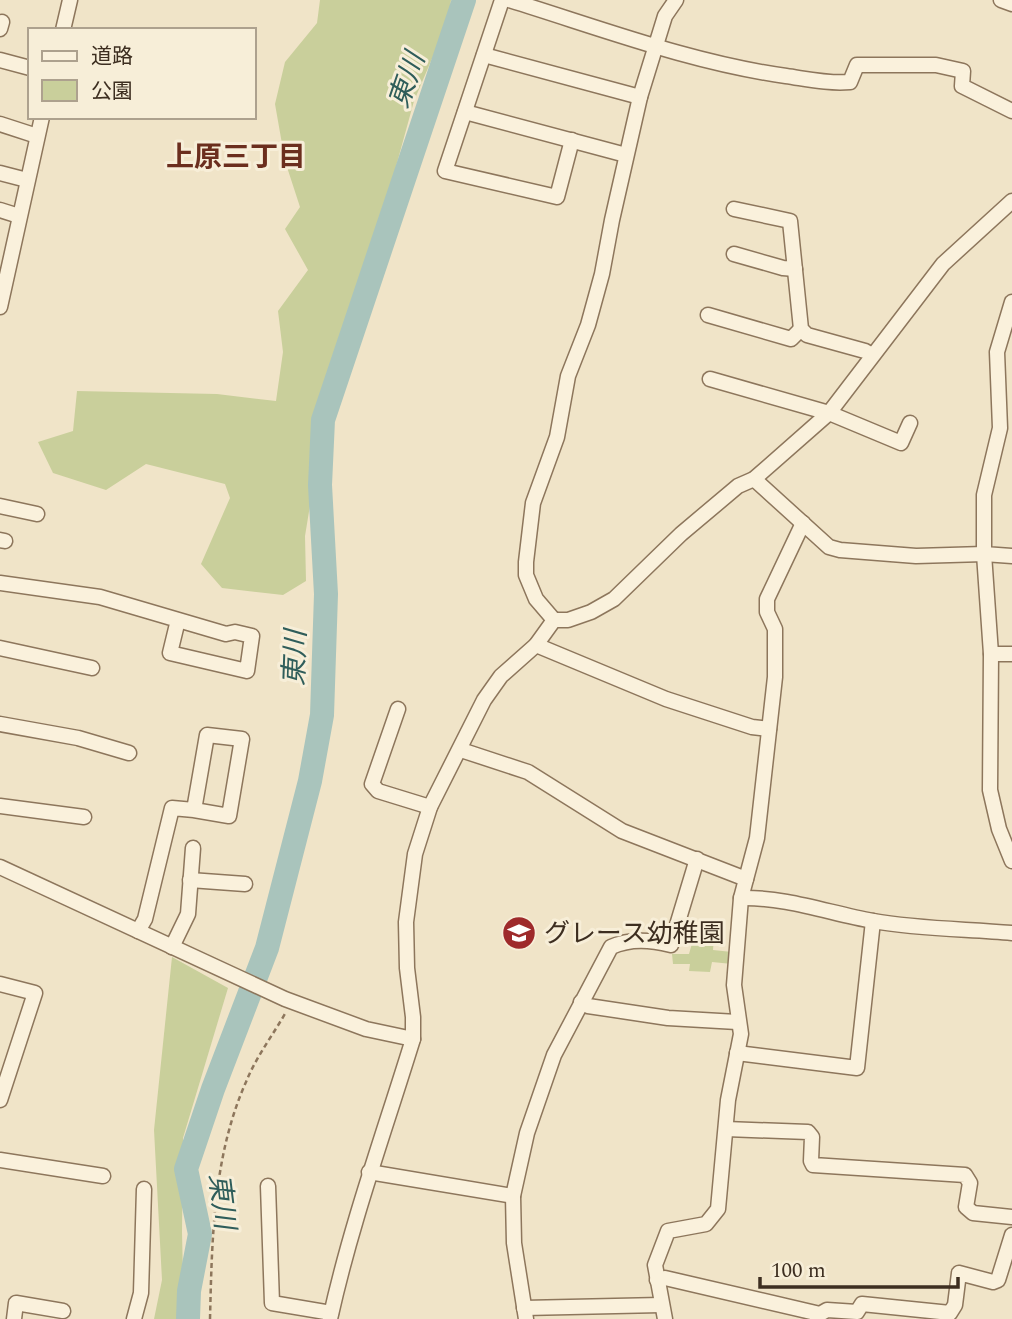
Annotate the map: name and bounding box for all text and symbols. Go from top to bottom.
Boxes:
legend [28,28,256,119]
text: 道路 [91,41,133,73]
water label: 東川 [378,44,438,114]
text: 公園 [91,76,133,108]
district label: 上原三丁目 [166,136,306,179]
water label: 東川 [273,626,318,687]
school or university icon: グレース幼稚園 [500,914,538,952]
place label: グレース幼稚園 [544,914,725,954]
water label: 東川 [197,1171,247,1235]
scale bar [760,1246,958,1290]
text: 100 m [771,1255,826,1287]

